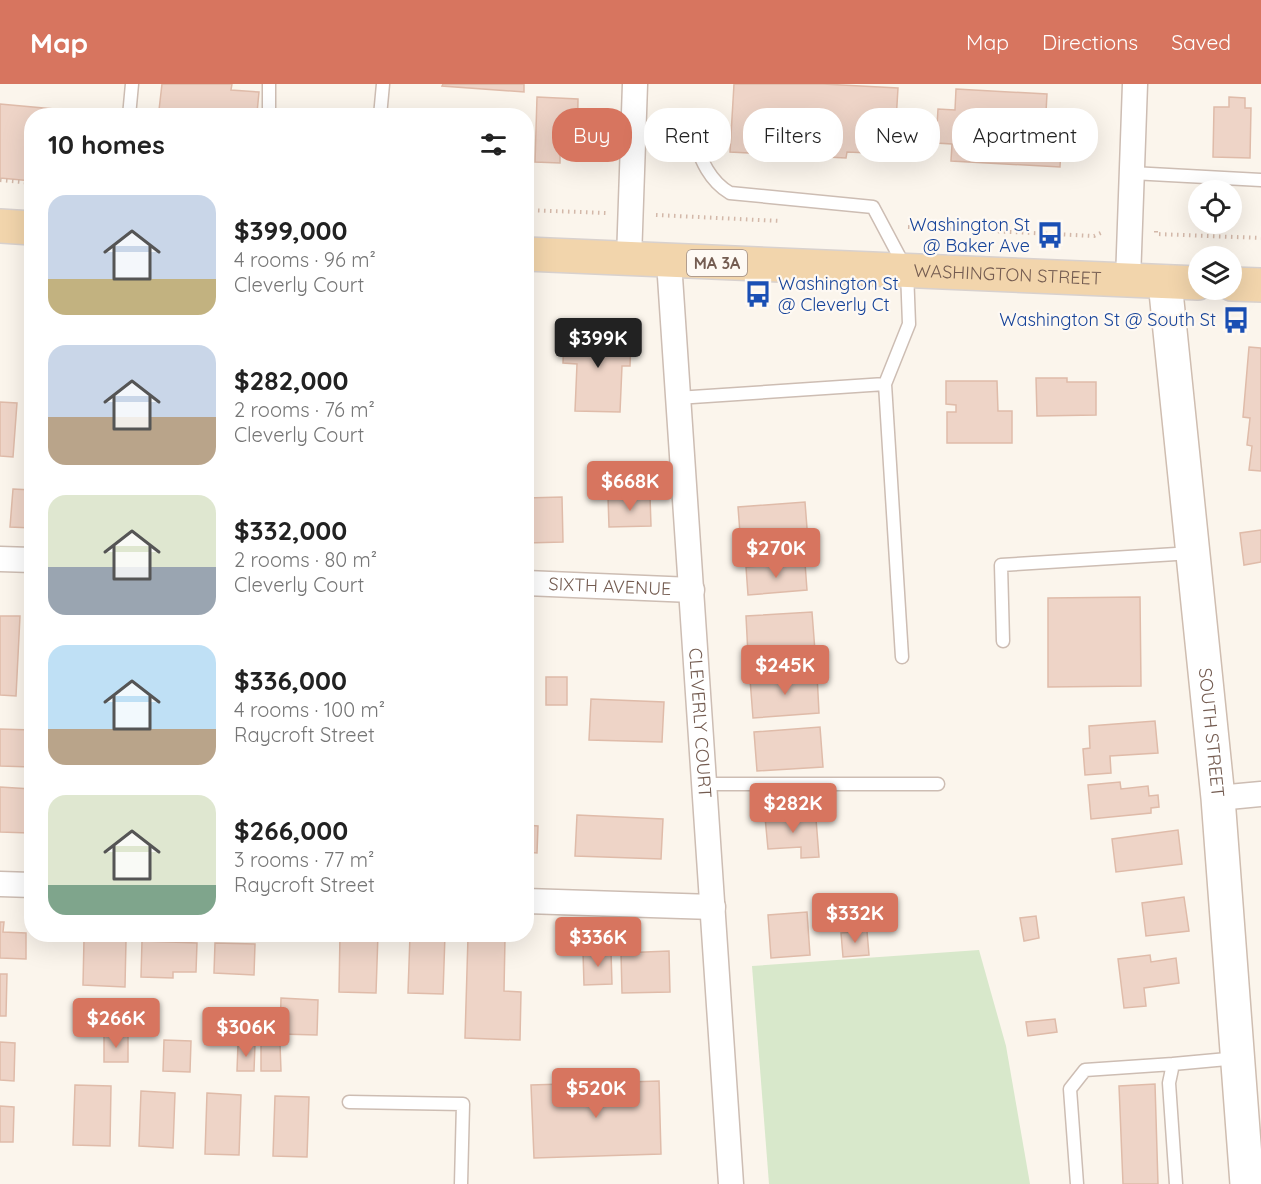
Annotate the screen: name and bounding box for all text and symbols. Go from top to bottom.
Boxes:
text: Map [30,25,88,60]
text: Map [966,29,1009,55]
text: Directions [1042,29,1138,55]
text: Saved [1171,29,1231,55]
chip: Buy [552,108,632,162]
chip: Rent [644,108,731,162]
chip: Filters [743,108,843,162]
chip: New [855,108,940,162]
chip: Apartment [952,108,1098,162]
text: 10 homes [48,128,165,161]
icon: filters [477,128,510,161]
map controls [1188,180,1242,300]
button: locate [1188,180,1242,234]
place label: Washington St @ Baker Ave [909,213,1030,257]
text: $399,000 [234,214,348,247]
icon: home [96,219,168,291]
bus stop icon: Washington St @ Baker Ave [1035,220,1065,250]
button: layers [1188,246,1242,300]
text: 4 rooms · 96 m² [234,247,376,272]
road number: MA 3A [687,250,747,276]
street label: WASHINGTON STREET [913,259,1102,290]
text: Cleverly Court [234,272,364,297]
place label: Washington St @ Cleverly Ct [778,272,899,316]
bus stop icon: Washington St @ Cleverly Ct [743,279,773,309]
bus stop icon: Washington St @ South St [1221,305,1251,335]
place label: Washington St @ South St [999,308,1216,331]
pin: $399K [556,318,640,369]
text: $399K [569,325,627,350]
text: $282,000 [234,364,348,397]
icon: home [96,369,168,441]
text: 2 rooms · 76 m² [234,397,375,422]
text: Cleverly Court [234,422,364,447]
pin: $668K [588,461,672,512]
text: $668K [601,468,659,493]
text: $332,000 [234,514,347,547]
icon: home [96,519,168,591]
pin: $270K [734,528,818,579]
text: $270K [746,535,806,560]
text: 2 rooms · 80 m² [234,547,377,572]
text: Cleverly Court [234,572,364,597]
street label: SIXTH AVENUE [548,572,672,600]
pin: $245K [743,645,827,696]
street label: CLEVERLY COURT [684,647,717,799]
text: $245K [755,652,815,677]
text: $336,000 [234,664,347,697]
street label: SOUTH STREET [1194,667,1230,799]
icon: home [96,669,168,741]
text: 4 rooms · 100 m² [234,697,385,722]
text: Raycroft Street [234,722,375,747]
pin: $282K [751,783,835,834]
text: $282K [764,790,822,815]
text: $266,000 [234,814,348,847]
icon: home [96,819,168,891]
text: 3 rooms · 77 m² [234,847,374,872]
text: Raycroft Street [234,872,375,897]
pin: $332K [813,893,897,944]
text: $332K [826,900,884,925]
pin: $336K [556,917,640,968]
text: $336K [569,924,627,949]
pin: $266K [74,998,158,1049]
text: $266K [87,1005,145,1030]
pin: $306K [204,1007,288,1058]
text: $306K [216,1014,276,1039]
pin: $520K [554,1068,638,1119]
text: $520K [566,1075,626,1100]

